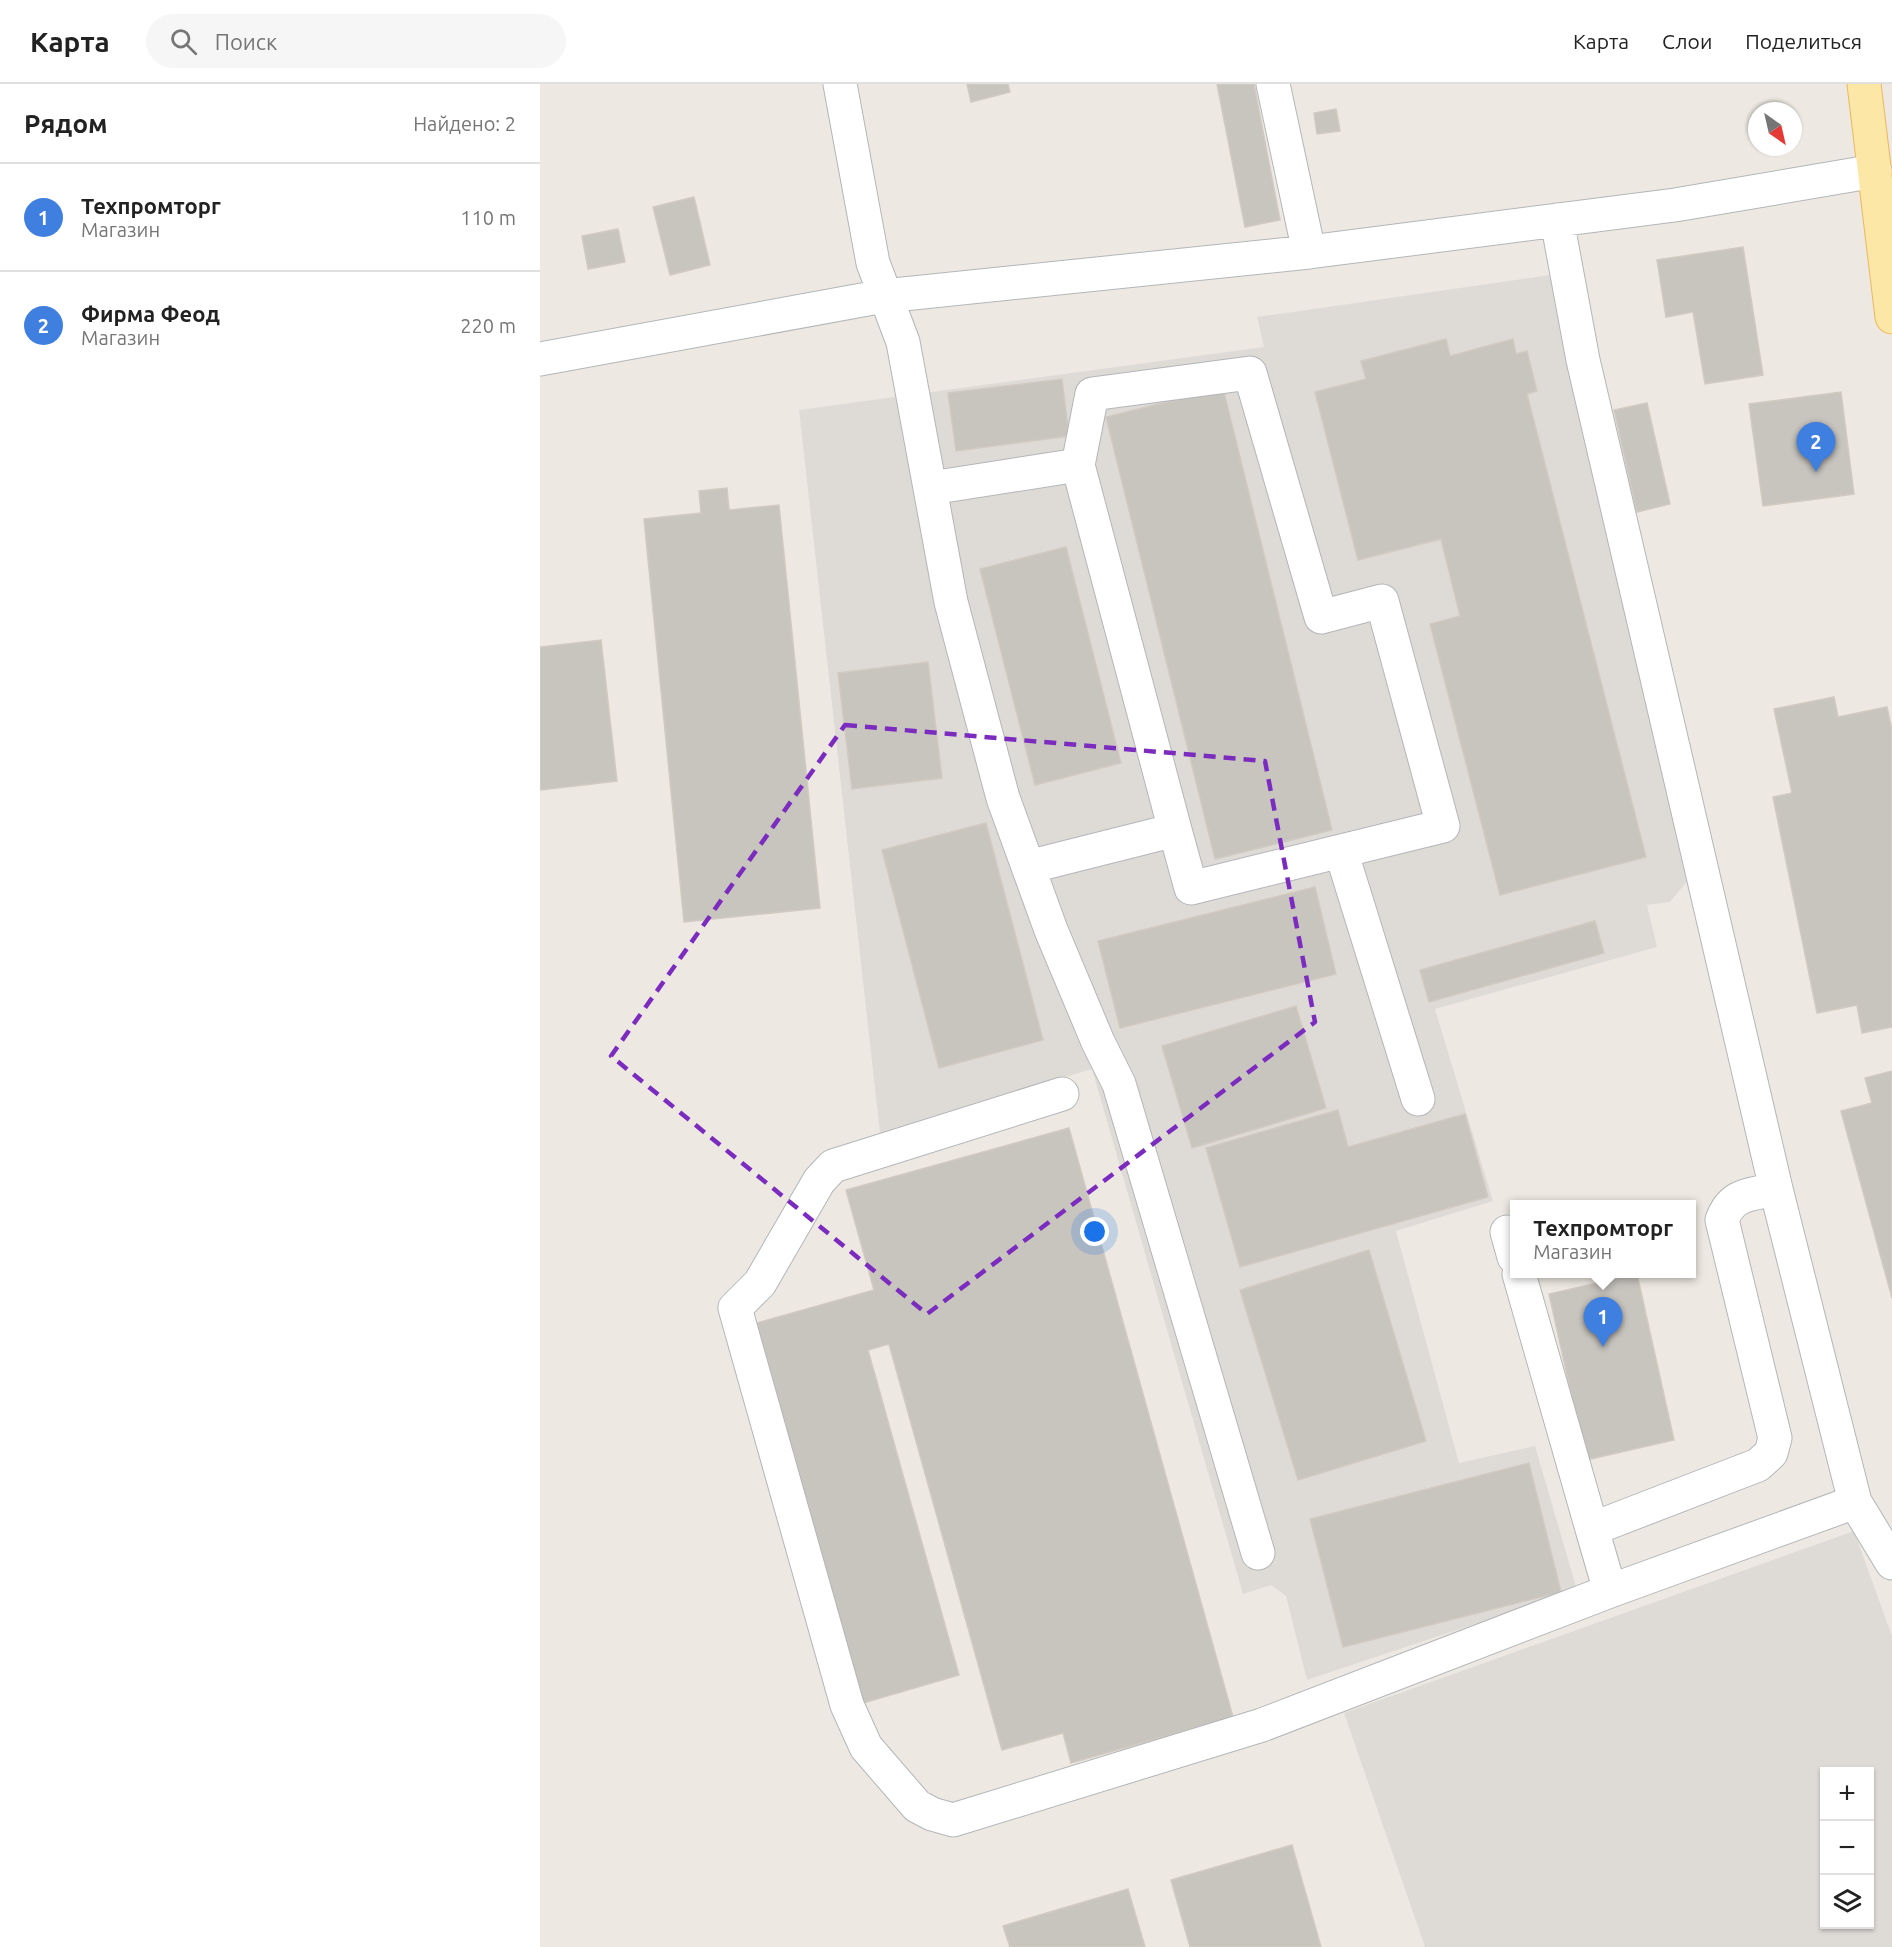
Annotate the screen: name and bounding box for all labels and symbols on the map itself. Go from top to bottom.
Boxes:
north arrow [1748,102,1802,156]
pin: 2 [1796,422,1836,472]
your location [1080,1217,1109,1246]
pin: 1 [1584,1298,1622,1347]

